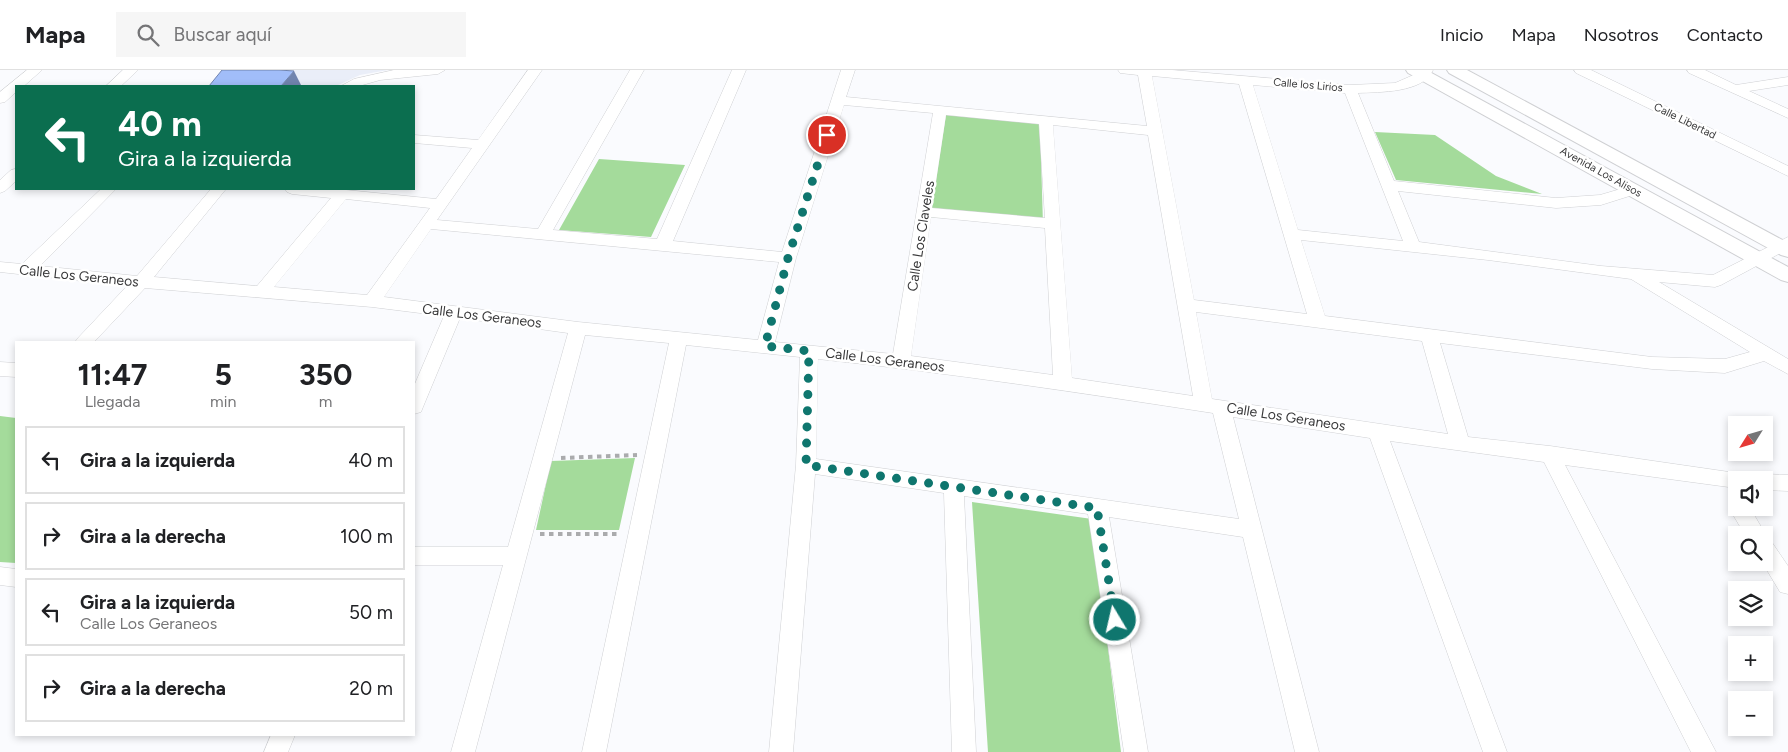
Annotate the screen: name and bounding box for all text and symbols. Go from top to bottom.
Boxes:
search box [116,12,466,57]
text: Mapa [25,20,86,49]
icon: search [134,21,162,49]
text: Buscar aquí [174,23,271,46]
text: Inicio [1440,24,1484,46]
text: Mapa [1512,24,1556,46]
text: Nosotros [1584,24,1659,46]
text: Contacto [1687,24,1763,46]
street label: Calle los Lirios [1273,75,1343,95]
street label: Calle Libertad [1652,100,1718,142]
text: 40 m [118,103,202,145]
icon: left [35,105,100,170]
pin [806,114,848,156]
icon: arrive [813,121,841,149]
street label: Avenida Los Alisos [1558,144,1644,200]
text: Gira a la izquierda [118,145,292,172]
street label: Calle Los Claveles [904,179,938,293]
street label: Calle Los Geraneos [18,261,140,291]
street label: Calle Los Geraneos [421,300,543,332]
street label: Calle Los Geraneos [824,344,946,376]
text: 11:47 [78,356,148,393]
text: 5 [215,356,232,393]
text: 350 [299,356,352,393]
text: Llegada [85,392,140,411]
text: min [210,392,236,411]
text: m [319,392,332,411]
street label: Calle Los Geraneos [1225,399,1347,435]
north arrow [1728,416,1772,461]
map controls [1728,416,1773,736]
icon: left [37,446,65,474]
text: Gira a la izquierda [80,449,235,472]
text: 40 m [348,449,393,472]
button: sound [1728,471,1773,516]
icon: right [37,522,65,550]
text: Gira a la derecha [80,525,226,548]
text: 100 m [340,525,393,548]
button: search [1728,526,1773,571]
button: layers [1728,581,1773,626]
text: Gira a la izquierda [80,591,235,614]
position arrow [1088,593,1140,645]
icon: left [37,598,65,626]
text: 50 m [349,601,393,624]
text: Calle Los Geraneos [80,614,217,633]
button: + [1728,636,1773,681]
icon: right [37,674,65,702]
text: Gira a la derecha [80,677,226,700]
text: 20 m [349,677,393,700]
button: − [1728,691,1773,736]

